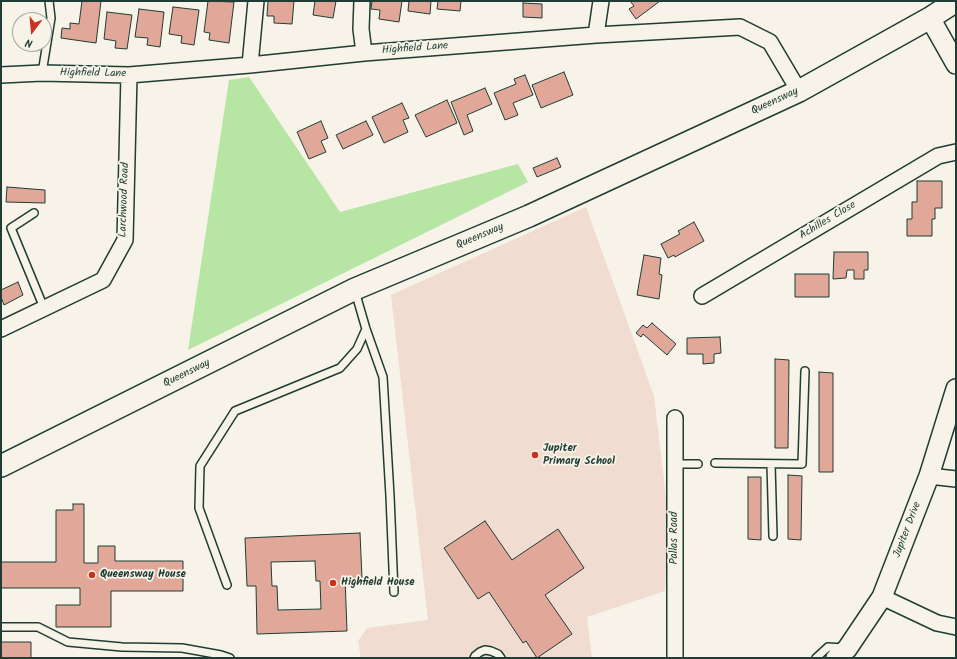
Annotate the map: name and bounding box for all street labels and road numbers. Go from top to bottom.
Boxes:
street label: Highfield Lane [381,40,449,58]
street label: Highfield Lane [60,67,126,81]
street label: Queensway [749,85,801,119]
street label: Larchwood Road [117,162,133,238]
street label: Achilles Close [797,199,859,243]
street label: Queensway [454,221,506,253]
street label: Queensway [161,357,213,391]
street label: Jupiter Drive [891,500,925,560]
street label: Pallas Road [668,512,682,564]

